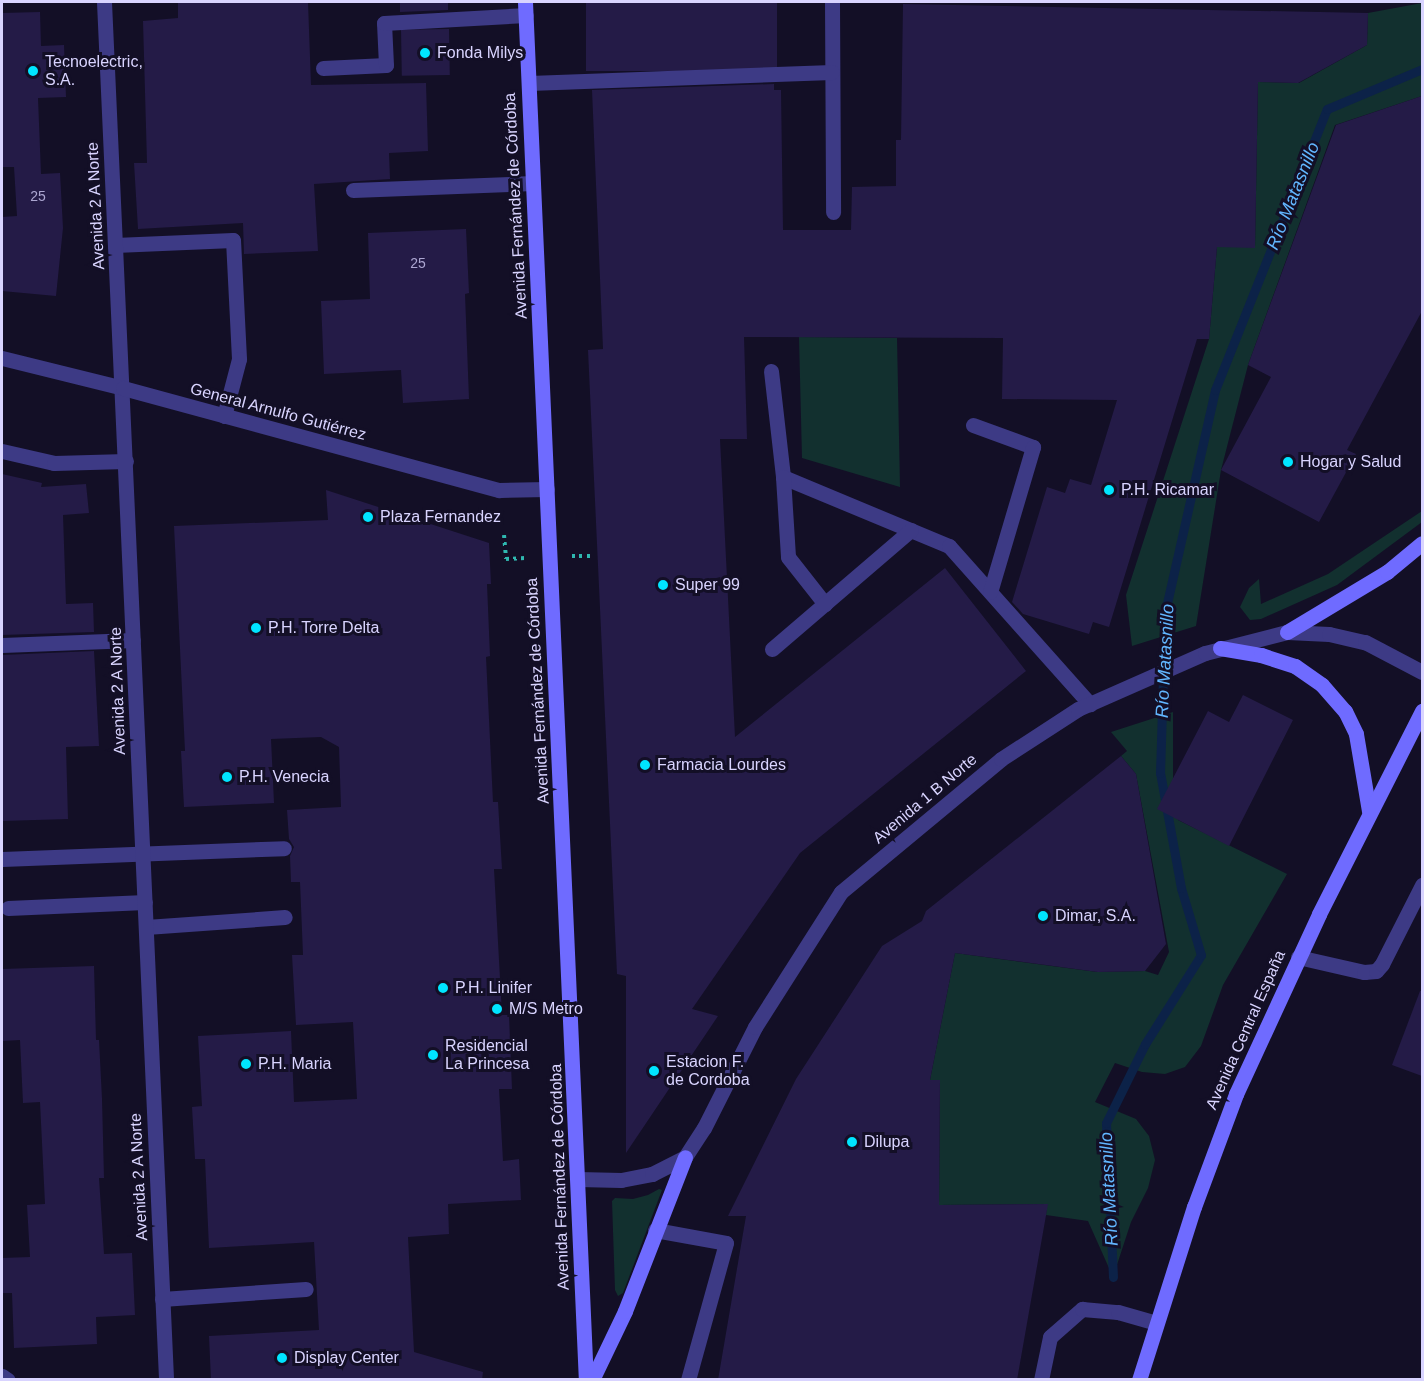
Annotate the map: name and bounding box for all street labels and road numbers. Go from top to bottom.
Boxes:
street label: Avenida Fernández de Córdoba [500,92,532,320]
street label: Avenida 2 A Norte [83,141,109,271]
street label: General Arnulfo Gutiérrez [187,379,369,445]
street label: Avenida Fernández de Córdoba [522,577,554,805]
street label: Avenida 2 A Norte [106,626,130,756]
street label: Avenida 1 B Norte [869,750,981,848]
street label: Avenida Central España [1202,947,1290,1113]
street label: Avenida Fernández de Córdoba [546,1063,574,1291]
street label: Avenida 2 A Norte [126,1112,152,1242]

